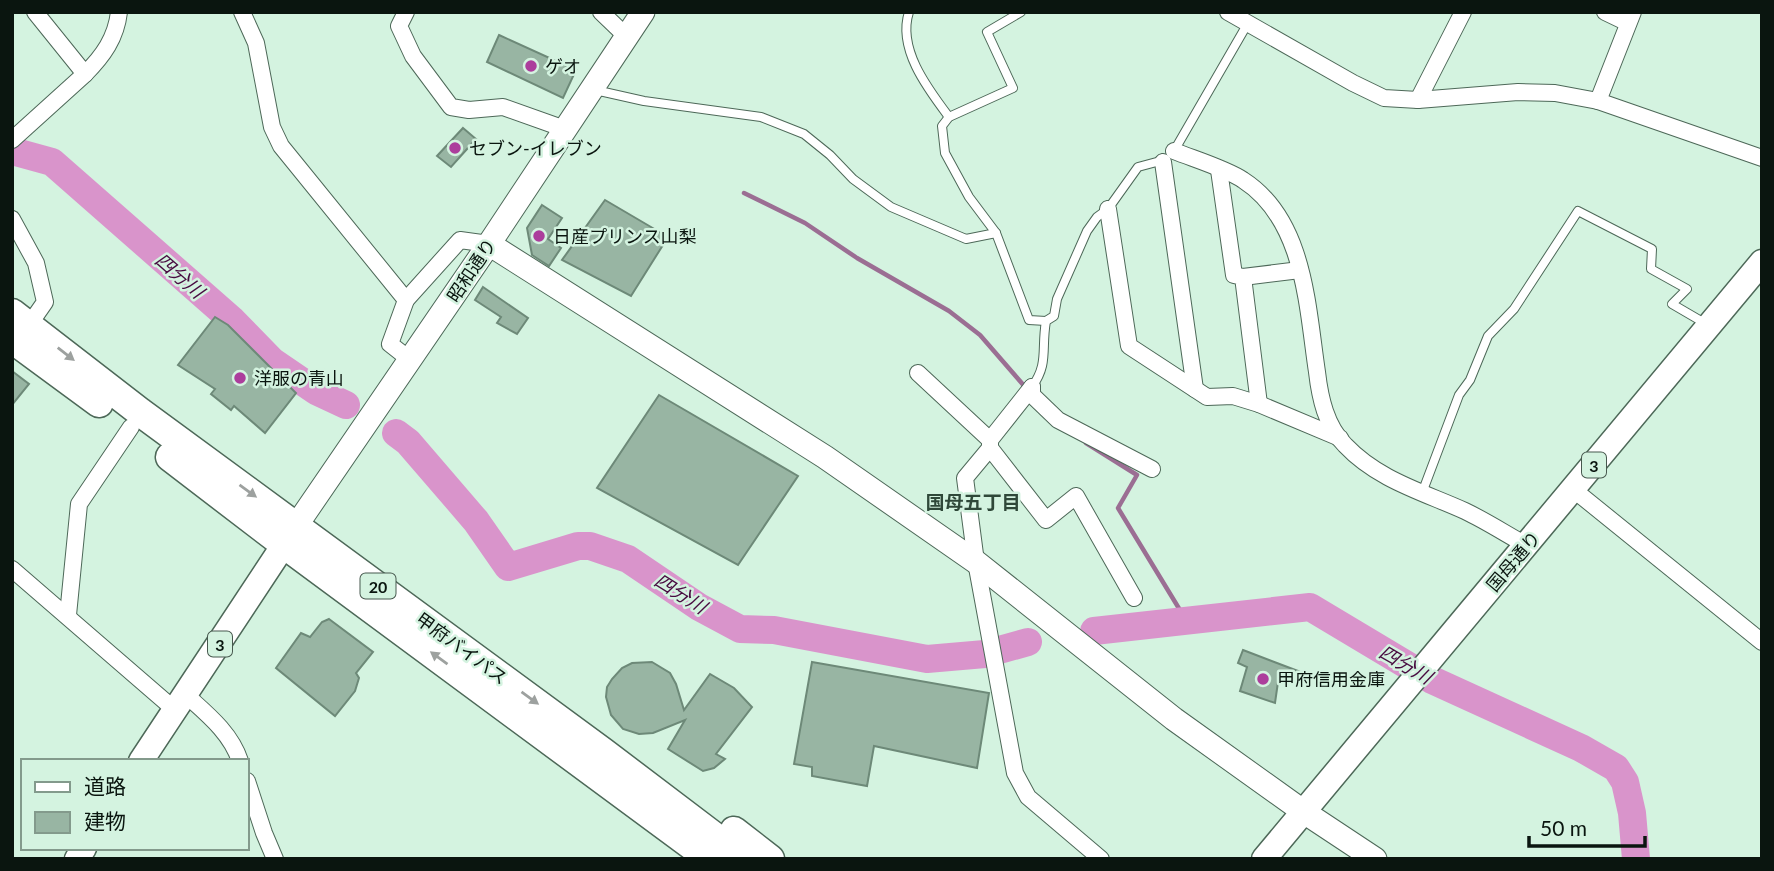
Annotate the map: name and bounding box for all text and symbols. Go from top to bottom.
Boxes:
place label: ゲオ [545,55,581,77]
marker: ゲオ [523,58,539,74]
place label: セブン-イレブン [469,137,602,159]
marker: セブン-イレブン [447,140,463,156]
place label: 日産プリンス山梨 [553,225,697,247]
marker: 日産プリンス山梨 [531,228,547,244]
street label: 昭和通り [442,234,500,306]
water label: 四分川 [151,248,211,304]
one-way arrow [57,347,75,362]
place label: 洋服の青山 [254,367,344,389]
marker: 洋服の青山 [232,370,248,386]
road number: 3 [1582,452,1606,478]
one-way arrow [239,484,257,498]
district label: 国母五丁目 [925,490,1021,513]
street label: 国母通り [1481,526,1545,596]
water label: 四分川 [651,568,713,619]
road number: 20 [360,573,396,598]
street label: 甲府バイパス [412,607,512,689]
road number: 3 [208,632,232,656]
water label: 四分川 [1376,640,1438,689]
one-way arrow [430,651,448,665]
place label: 甲府信用金庫 [1277,668,1385,690]
marker: 甲府信用金庫 [1255,671,1271,687]
one-way arrow [521,691,539,705]
legend [21,759,248,850]
text: 道路 [84,773,126,798]
scale bar [1529,804,1644,848]
text: 建物 [84,808,126,833]
text: 50 m [1540,815,1587,840]

